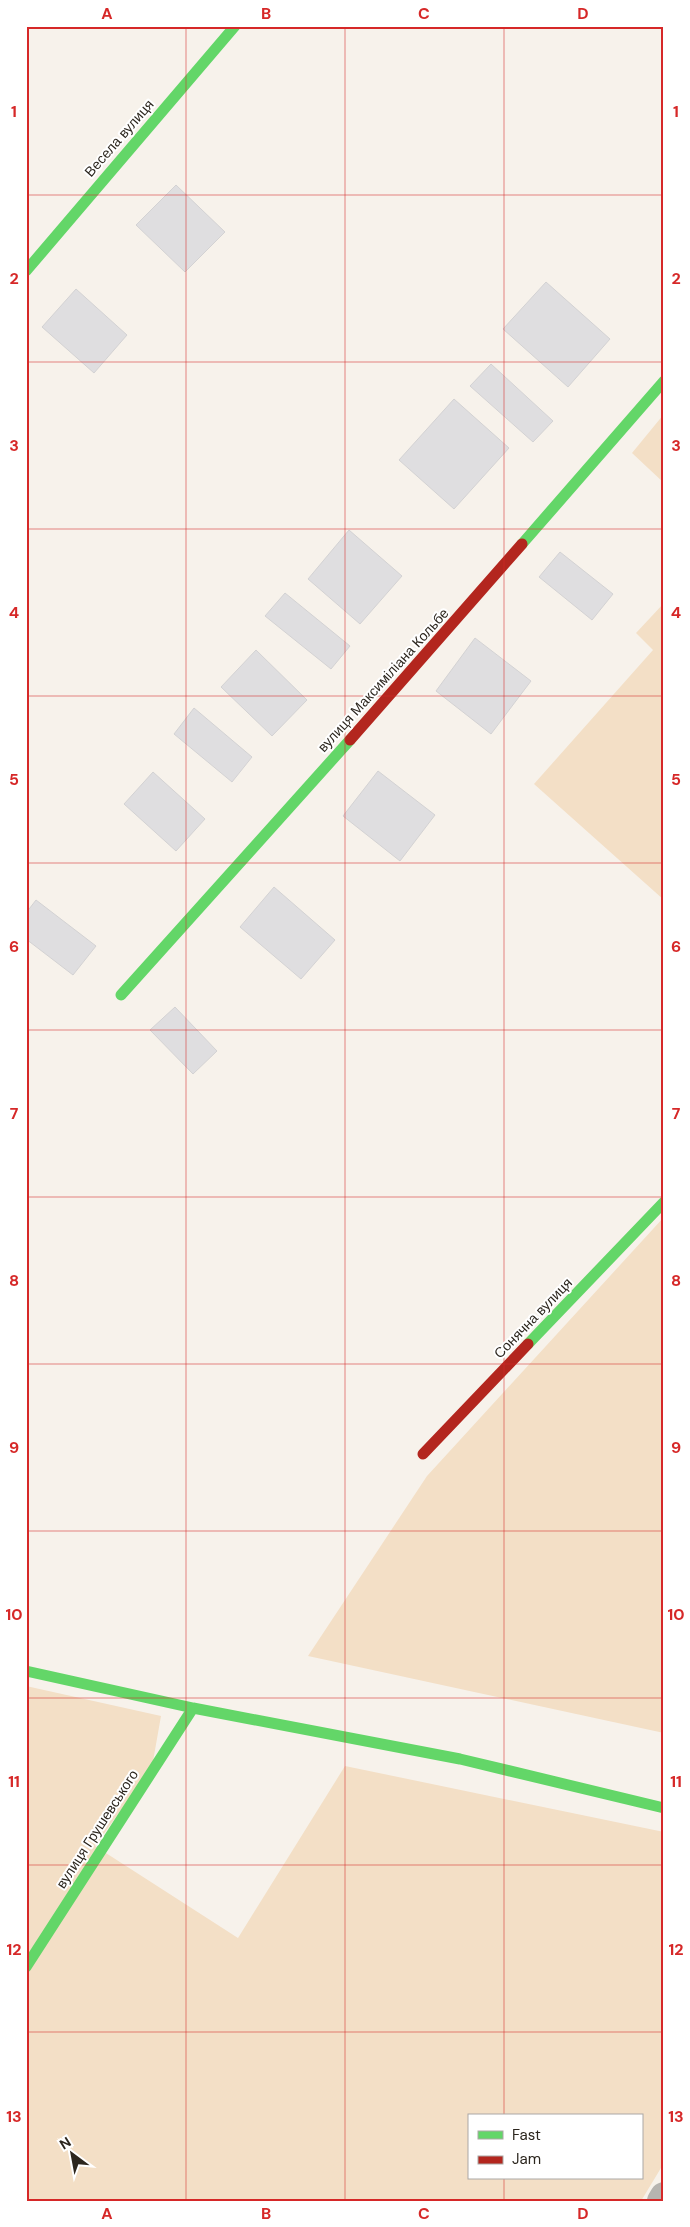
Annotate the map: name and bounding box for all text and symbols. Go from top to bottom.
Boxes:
text: A [101,3,113,24]
text: B [261,3,271,24]
text: C [418,3,430,24]
text: D [577,3,589,24]
street label: Весела вулиця [81,96,157,180]
text: 1 [11,101,17,122]
text: 1 [673,101,679,122]
text: 2 [9,268,19,289]
text: 2 [671,268,681,289]
text: 3 [9,435,19,456]
text: 3 [671,435,681,456]
text: 4 [9,602,19,623]
text: 4 [671,602,681,623]
street label: вулиця Максиміліана Кольбе [314,604,453,756]
text: 5 [9,769,19,790]
text: 5 [671,769,681,790]
text: 6 [9,936,19,957]
text: 6 [671,936,681,957]
text: 7 [10,1103,19,1124]
text: 7 [672,1103,681,1124]
text: 8 [9,1270,19,1291]
text: 8 [671,1270,681,1291]
street label: Сонячна вулиця [490,1274,576,1362]
text: 9 [9,1437,19,1458]
text: 9 [671,1437,681,1458]
text: 10 [5,1604,23,1625]
text: 10 [667,1604,685,1625]
street label: вулиця Грушевського [52,1766,142,1892]
text: 11 [8,1771,20,1792]
text: 11 [670,1771,682,1792]
text: 12 [6,1939,22,1960]
text: 12 [668,1939,684,1960]
text: 13 [6,2106,22,2127]
text: 13 [668,2106,684,2127]
legend [468,2114,642,2180]
text: Fast [512,2125,541,2145]
north arrow [48,2130,98,2180]
text: N [56,2133,74,2153]
text: Jam [512,2149,541,2169]
text: A [101,2203,113,2224]
text: B [261,2203,271,2224]
text: C [418,2203,430,2224]
text: D [577,2203,589,2224]

